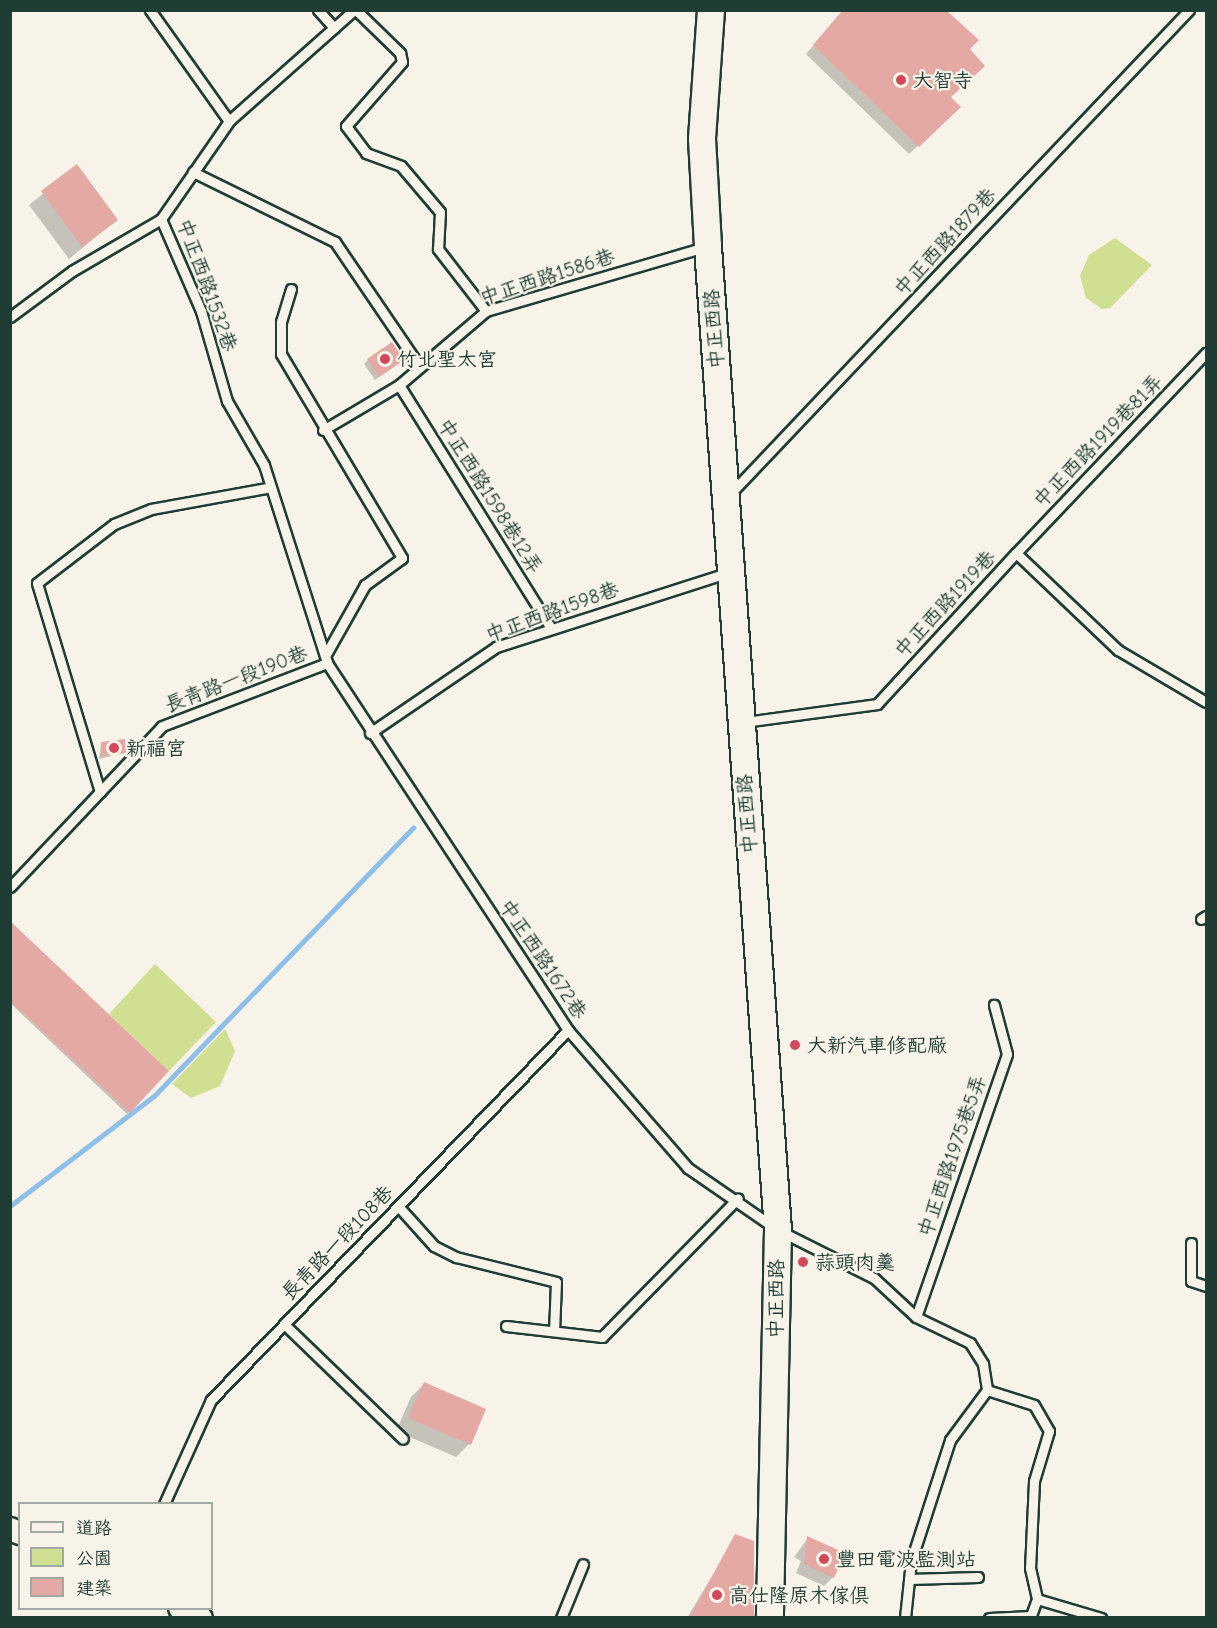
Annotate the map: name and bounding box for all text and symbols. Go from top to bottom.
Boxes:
place label: 大智寺 [913,68,973,92]
marker: 大智寺 [894,73,908,87]
street label: 中正西路1879巷 [889,183,1001,301]
street label: 中正西路1532巷 [172,215,242,355]
street label: 中正西路1586巷 [477,244,617,310]
street label: 中正西路 [699,288,729,370]
place label: 竹北聖太宮 [397,347,497,371]
marker: 竹北聖太宮 [378,352,392,366]
street label: 中正西路1919巷81弄 [1028,370,1168,512]
street label: 中正西路1598巷12弄 [433,414,547,578]
street label: 中正西路1919巷 [889,546,1001,662]
street label: 中正西路1598巷 [482,577,622,647]
street label: 長青路一段190巷 [161,641,311,717]
place label: 新福宮 [126,736,186,760]
marker: 新福宮 [107,741,121,755]
street label: 中正西路 [732,773,762,855]
street label: 中正西路1672巷 [494,895,592,1023]
place label: 大新汽車修配廠 [807,1033,947,1057]
marker: 大新汽車修配廠 [788,1038,802,1052]
street label: 中正西路1975巷5弄 [913,1072,991,1240]
street label: 長青路一段108巷 [276,1181,398,1305]
place label: 蒜頭肉羹 [815,1250,895,1274]
marker: 蒜頭肉羹 [796,1255,810,1269]
street label: 中正西路 [763,1259,789,1339]
legend [18,1502,213,1610]
text: 道路 [76,1518,112,1539]
place label: 豐田電波監測站 [836,1547,976,1571]
text: 公園 [76,1548,112,1569]
marker: 豐田電波監測站 [817,1552,831,1566]
text: 建築 [76,1578,112,1599]
place label: 高仕隆原木傢俱 [729,1583,869,1607]
marker: 高仕隆原木傢俱 [710,1588,724,1602]

